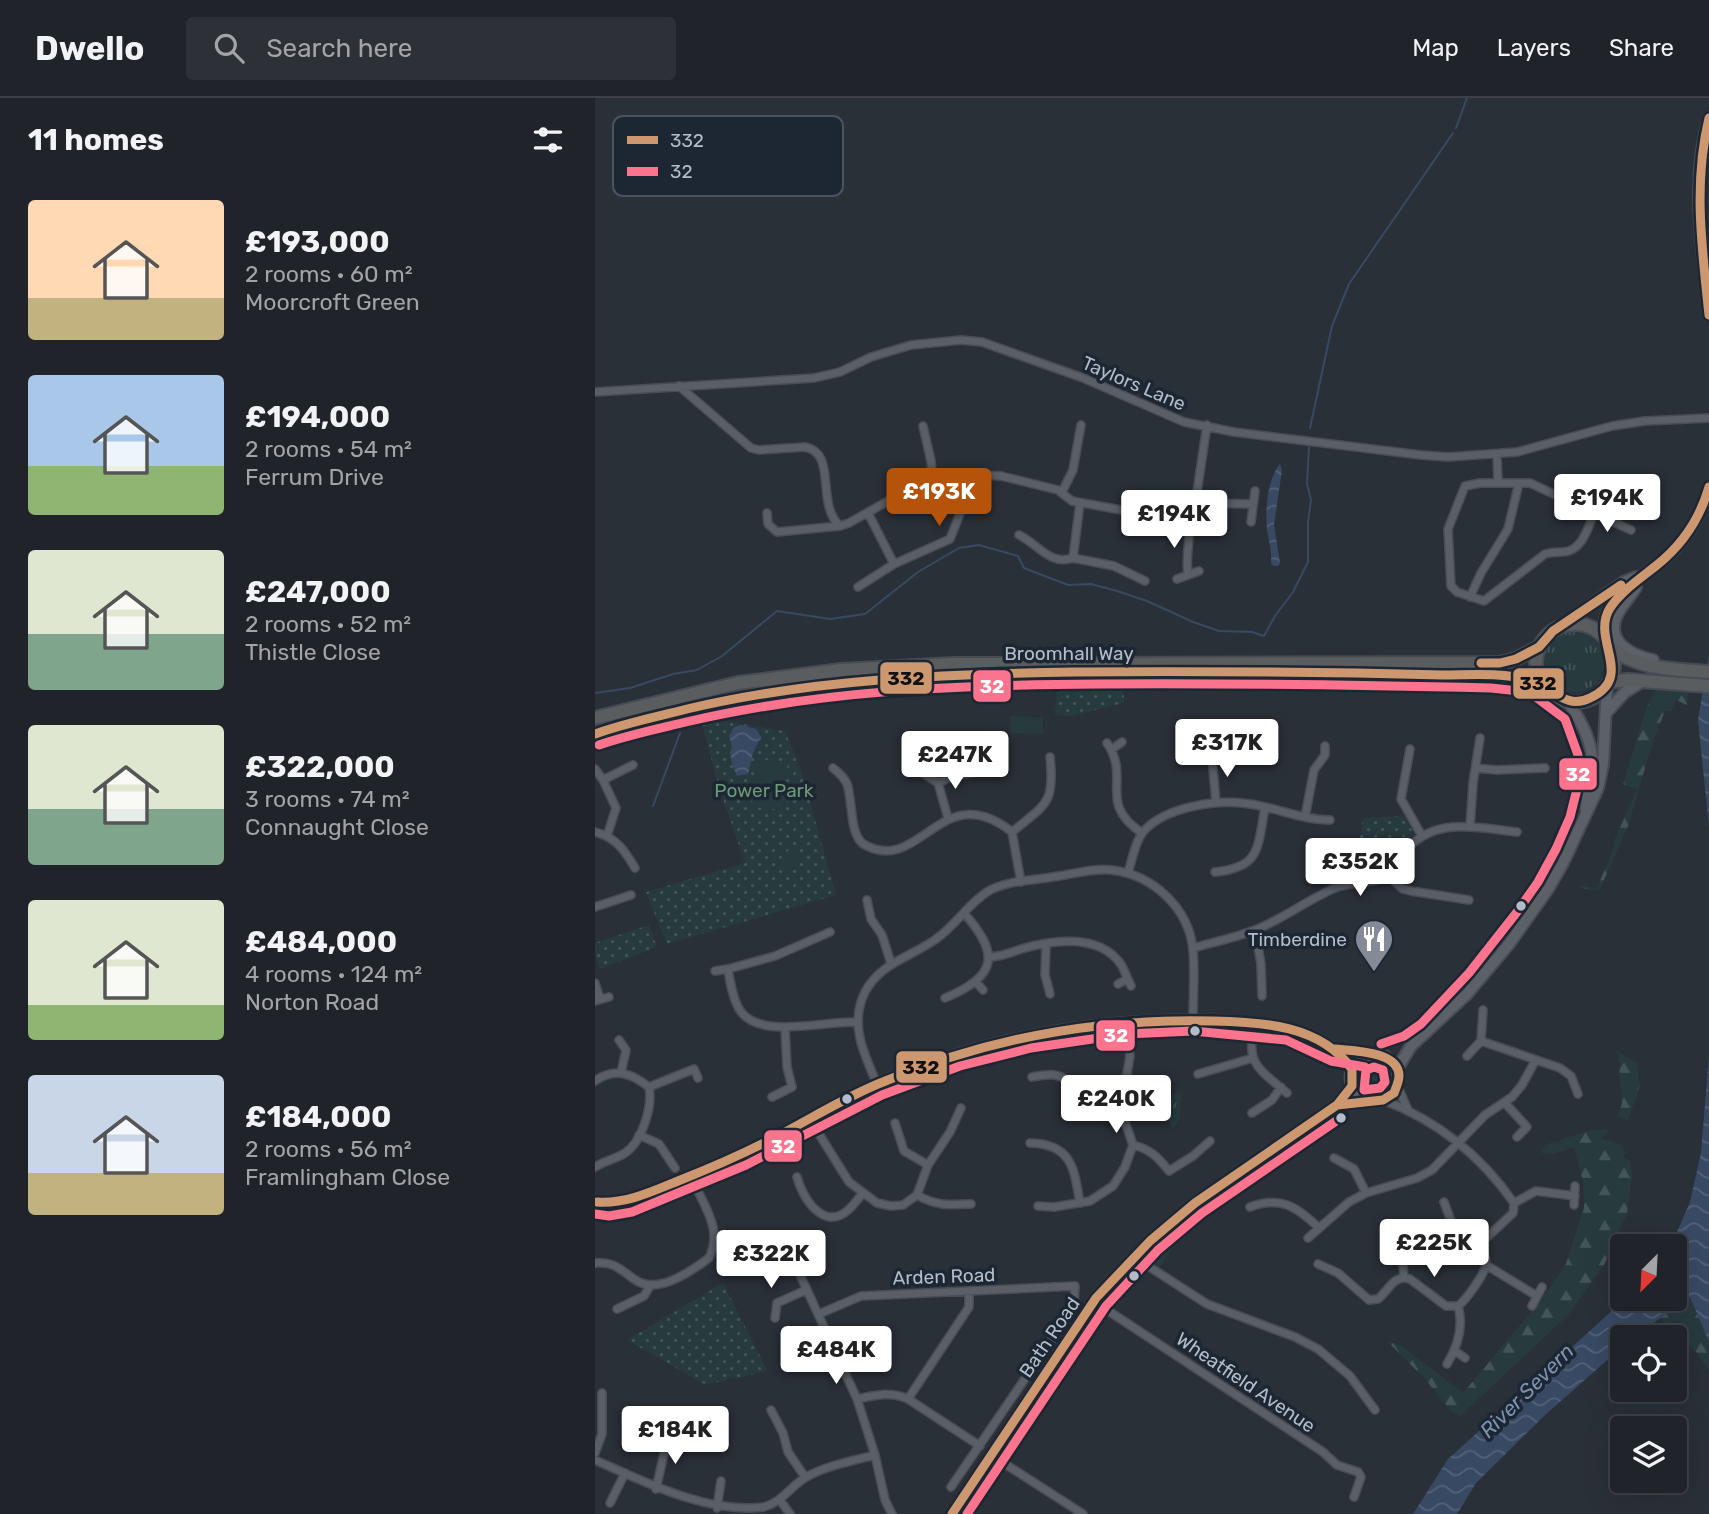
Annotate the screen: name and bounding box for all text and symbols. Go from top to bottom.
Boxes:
search box [186,17,676,80]
text: Dwello [35,29,144,68]
icon: search [210,29,248,67]
text: Search here [266,33,412,64]
text: Map [1412,34,1459,62]
text: Layers [1497,34,1571,62]
text: Share [1609,34,1674,62]
legend [613,116,843,196]
icon: filters [529,121,567,159]
text: 11 homes [28,122,164,158]
text: 332 [670,129,704,152]
text: 32 [670,160,693,183]
text: £193,000 [245,224,390,260]
icon: home [84,228,168,312]
text: 2 rooms · 60 m² [245,260,413,288]
text: Moorcroft Green [245,288,420,316]
street label: Taylors Lane [1078,351,1189,416]
text: £194,000 [245,399,390,435]
icon: home [84,403,168,487]
text: 2 rooms · 54 m² [245,435,412,463]
text: Ferrum Drive [245,463,384,491]
pin: £193K [890,468,988,528]
pin: £194K [1558,474,1656,534]
text: £193K [903,477,976,505]
text: £194K [1570,483,1644,511]
pin: £194K [1125,490,1223,550]
text: £194K [1137,499,1211,527]
text: £247,000 [245,574,391,610]
icon: home [84,578,168,662]
text: 2 rooms · 52 m² [245,610,411,638]
text: Thistle Close [245,638,381,666]
street label: Broomhall Way [1004,642,1134,665]
line badge: 332 [879,661,933,695]
text: 332 [887,667,925,690]
line badge: 332 [1512,667,1565,700]
line badge: 32 [972,669,1012,703]
text: 332 [1519,672,1557,695]
text: 32 [980,675,1004,698]
pin: £317K [1178,720,1276,779]
text: £317K [1191,728,1263,756]
pin: £247K [906,732,1004,791]
text: £247K [917,740,993,768]
text: £322,000 [245,749,395,785]
icon: home [84,753,168,837]
line badge: 32 [1558,757,1598,791]
text: 32 [1566,763,1590,786]
park label: Power Park [714,779,814,802]
text: 3 rooms · 74 m² [245,785,410,813]
text: Connaught Close [245,813,429,841]
pin: £352K [1311,838,1409,898]
text: £352K [1322,847,1398,875]
unlabelled marker [1514,899,1528,913]
restaurant icon: Timberdine [1353,918,1395,973]
text: £484,000 [245,924,397,960]
icon: home [84,928,168,1012]
place label: Timberdine [1248,928,1347,951]
text: 4 rooms · 124 m² [245,960,422,988]
text: Norton Road [245,988,379,1016]
line badge: 32 [1095,1019,1136,1052]
text: 32 [1104,1024,1128,1047]
unlabelled marker [1188,1024,1202,1038]
line badge: 332 [895,1050,948,1084]
text: 332 [902,1056,940,1079]
pin: £240K [1067,1076,1165,1135]
text: £240K [1077,1084,1155,1112]
unlabelled marker [840,1092,854,1106]
text: £184,000 [245,1099,391,1135]
icon: home [84,1103,168,1187]
unlabelled marker [1334,1111,1348,1125]
line badge: 32 [763,1129,803,1163]
text: 2 rooms · 56 m² [245,1135,412,1163]
text: 32 [771,1135,795,1158]
text: Framlingham Close [245,1163,450,1191]
pin: £225K [1385,1220,1483,1279]
text: £225K [1396,1228,1472,1256]
pin: £322K [722,1230,820,1290]
north arrow [1610,1234,1687,1311]
map controls [1610,1234,1687,1493]
text: £322K [733,1239,809,1267]
street label: Arden Road [892,1263,996,1290]
unlabelled marker [1127,1269,1141,1283]
street label: Bath Road [1014,1293,1085,1382]
button: locate [1610,1325,1687,1402]
pin: £484K [787,1326,885,1386]
street label: Wheatfield Avenue [1172,1327,1320,1438]
text: £484K [797,1335,875,1363]
water label: River Severn [1474,1338,1579,1443]
pin: £184K [626,1406,724,1466]
text: £184K [638,1415,712,1443]
button: layers [1610,1416,1687,1493]

